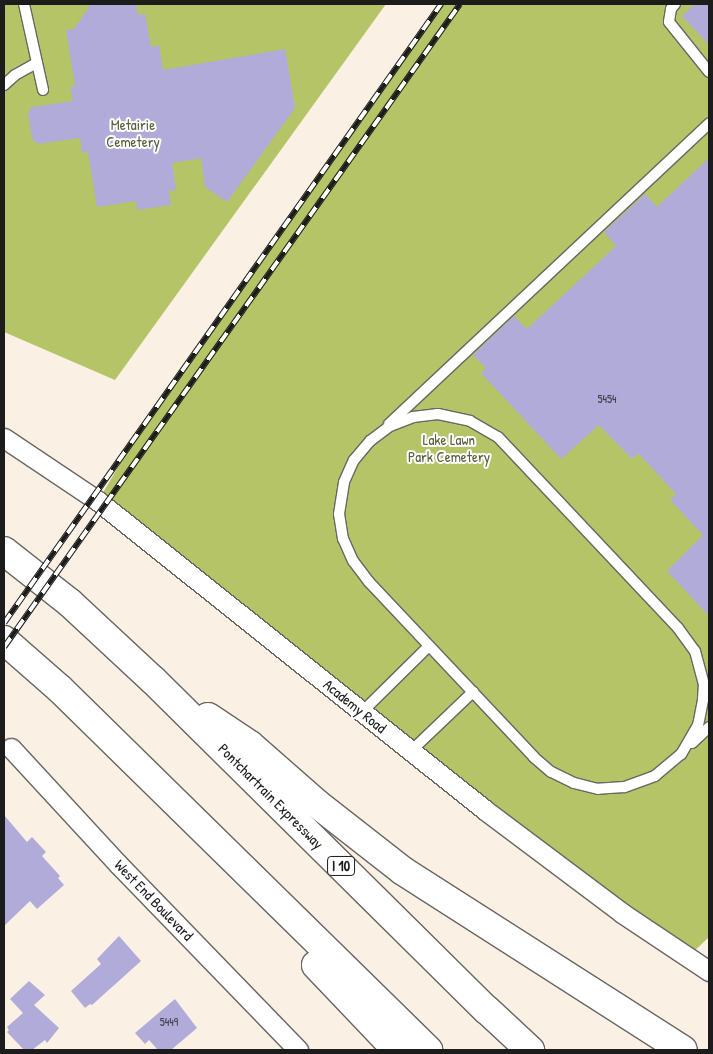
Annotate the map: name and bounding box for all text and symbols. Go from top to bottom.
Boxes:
park label: Metairie Cemetery [106,115,160,150]
house number: 5454 [597,392,617,406]
park label: Lake Lawn Park Cemetery [408,430,490,465]
street label: Academy Road [320,675,390,737]
street label: Pontchartrain Expressway [215,740,327,852]
road number: I 10 [326,854,356,878]
street label: West End Boulevard [111,856,197,944]
house number: 5449 [160,1015,178,1029]

